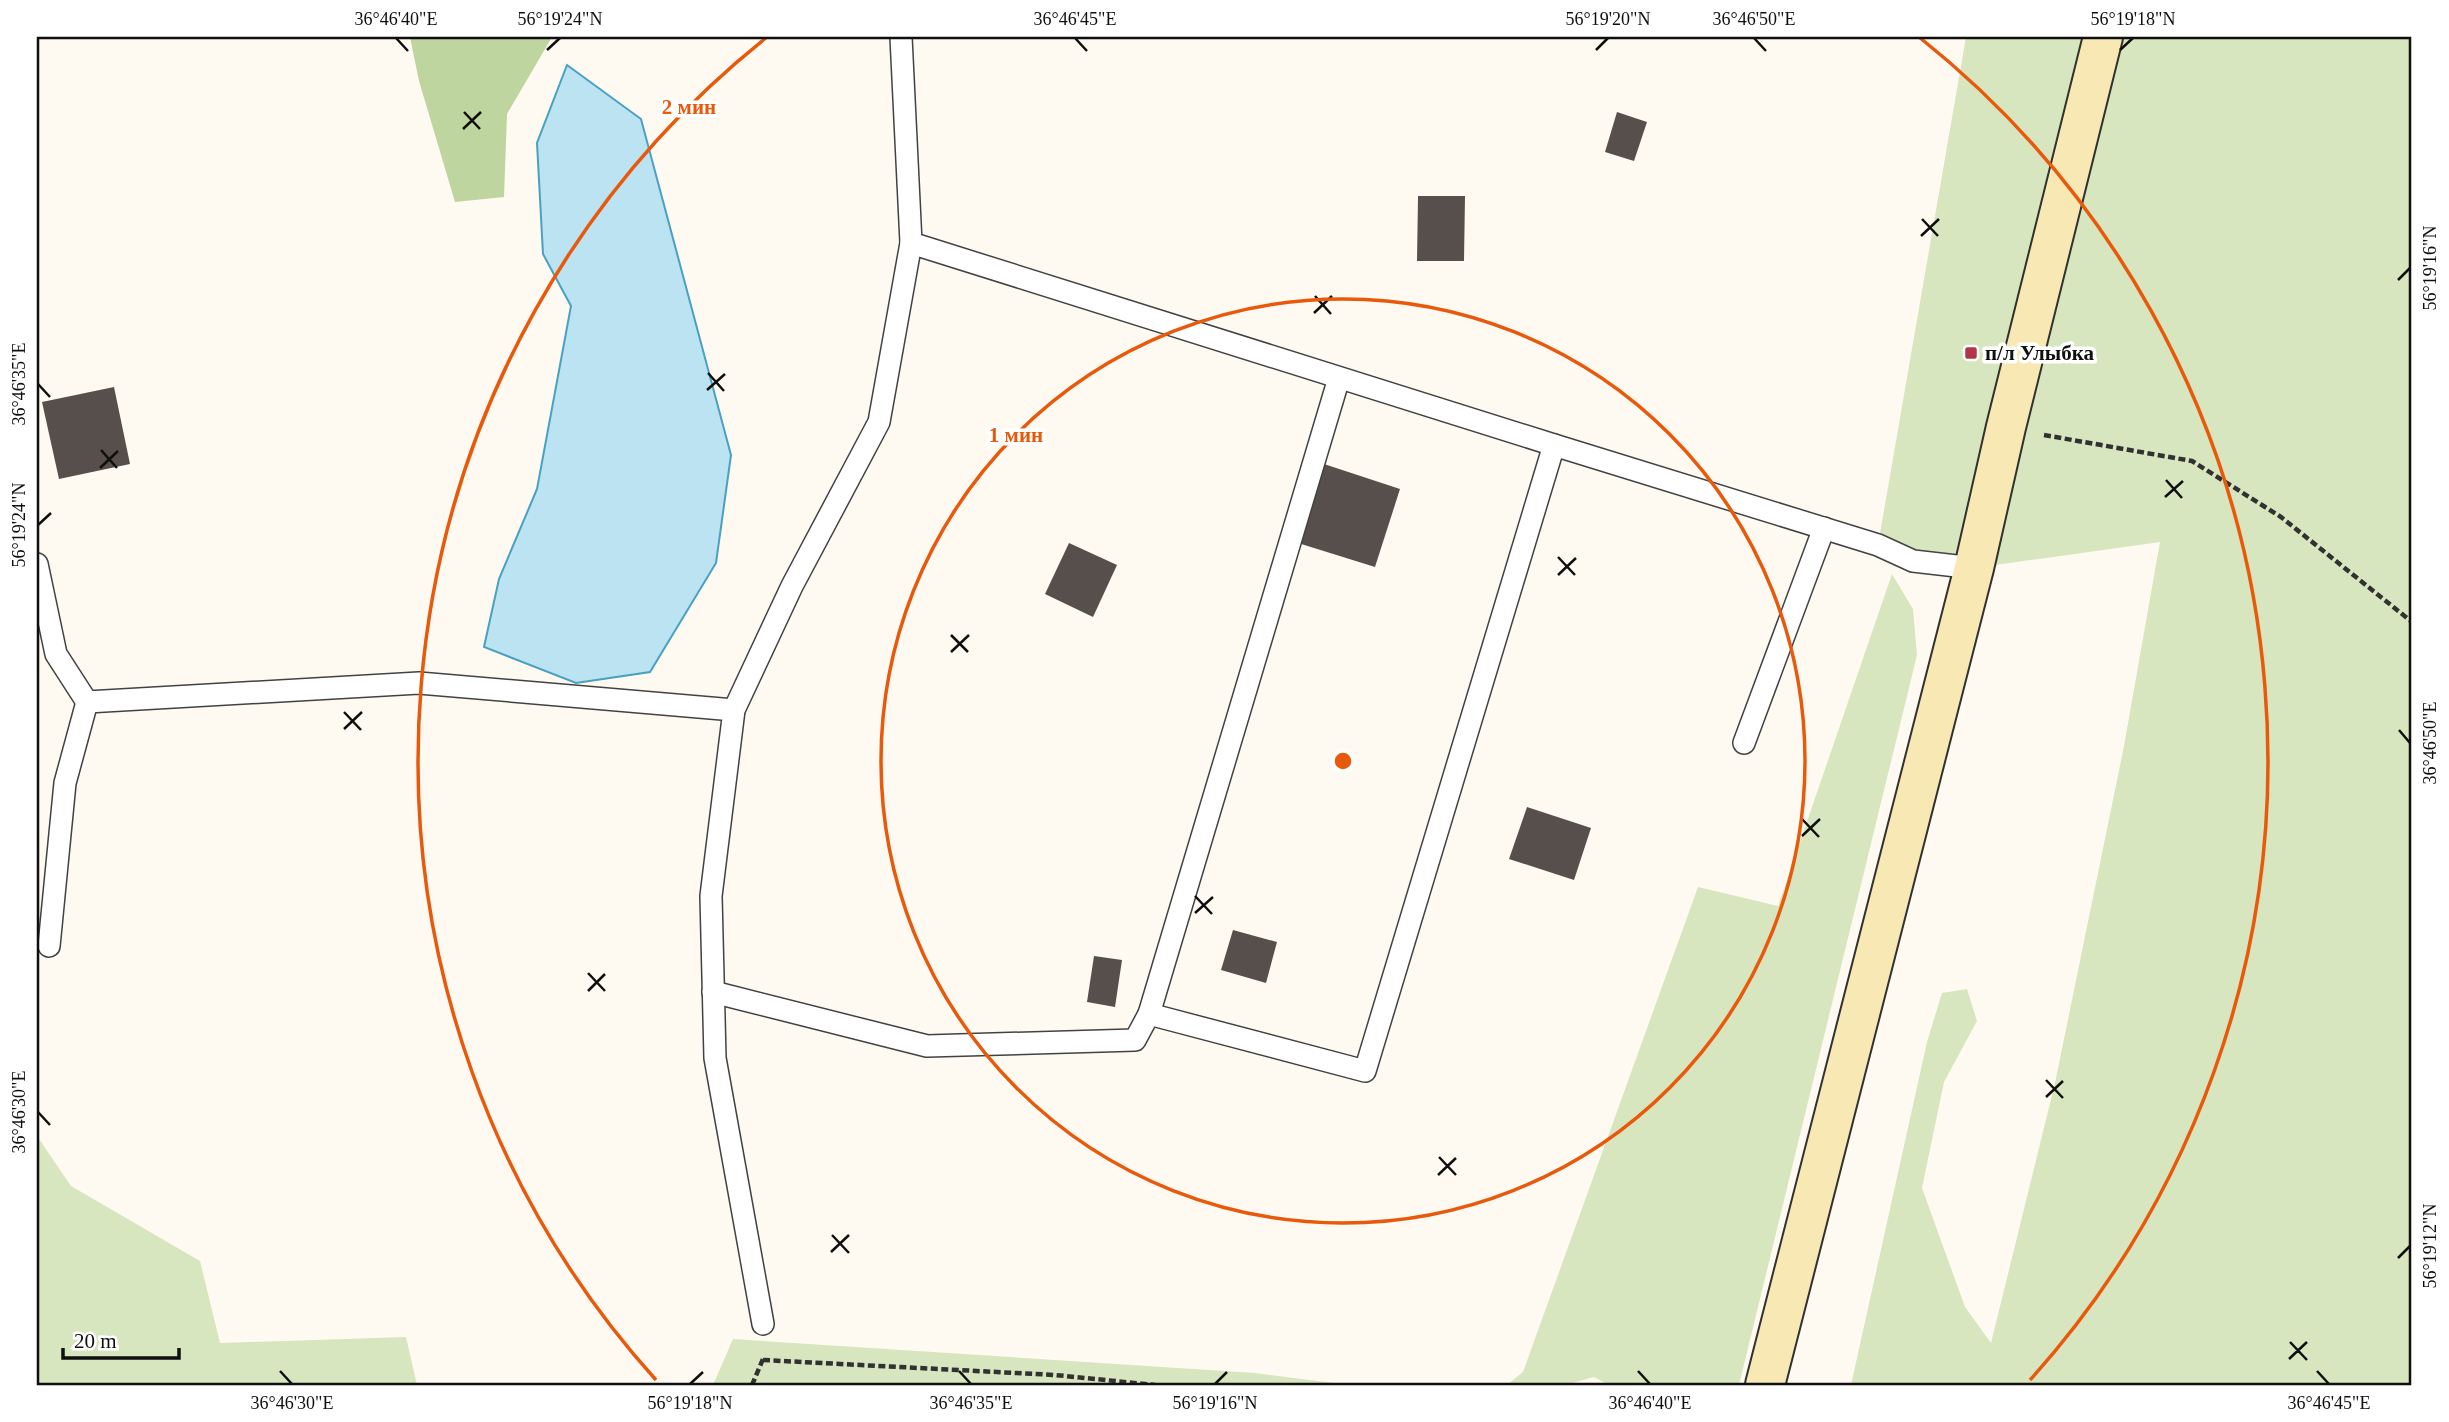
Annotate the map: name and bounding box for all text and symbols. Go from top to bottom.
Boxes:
text: 36°46'40"E [355,9,437,29]
text: 56°19'24"N [518,9,602,29]
text: 36°46'45"E [1034,9,1116,29]
text: 56°19'20"N [1566,9,1650,29]
text: 36°46'50"E [1713,9,1795,29]
text: 56°19'18"N [2091,9,2175,29]
text: 2 мин [662,95,716,119]
text: 56°19'16"N [2420,226,2440,310]
place label: п/л Улыбка [1985,341,2094,365]
text: 36°46'35"E [9,343,29,425]
marker: п/л Улыбка [1963,345,1979,361]
text: 1 мин [989,423,1043,447]
text: 56°19'24"N [9,483,29,567]
text: 36°46'50"E [2420,702,2440,784]
centre of rings [1331,749,1355,773]
text: 36°46'30"E [9,1071,29,1153]
text: 56°19'12"N [2420,1204,2440,1288]
scale bar [63,1317,178,1361]
text: 20 m [74,1329,117,1353]
text: 36°46'30"E [251,1393,333,1413]
text: 56°19'18"N [648,1393,732,1413]
text: 36°46'35"E [930,1393,1012,1413]
text: 56°19'16"N [1173,1393,1257,1413]
text: 36°46'40"E [1609,1393,1691,1413]
text: 36°46'45"E [2288,1393,2370,1413]

